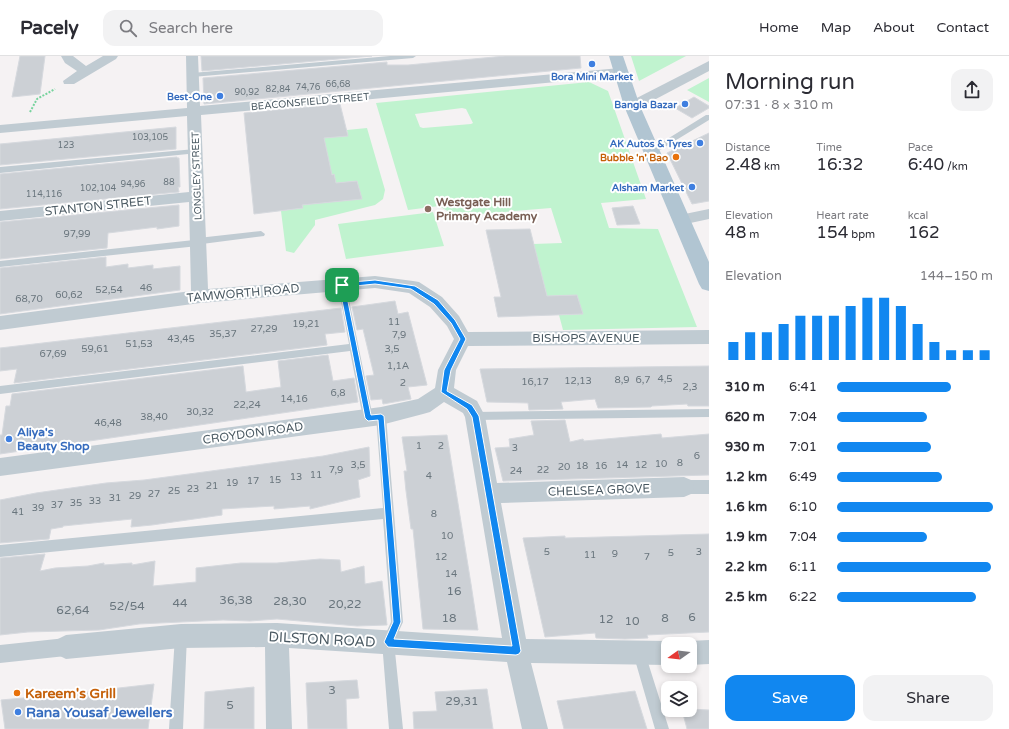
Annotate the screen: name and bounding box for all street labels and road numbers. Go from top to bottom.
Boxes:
street label: BEACONSFIELD STREET [250,91,370,113]
street label: LONGLEY STREET [189,132,205,220]
street label: STANTON STREET [44,193,153,219]
street label: TAMWORTH ROAD [186,281,300,305]
street label: BISHOPS AVENUE [532,331,640,345]
street label: CROYDON ROAD [202,419,304,447]
street label: CHELSEA GROVE [548,481,651,499]
street label: DILSTON ROAD [268,628,376,651]

